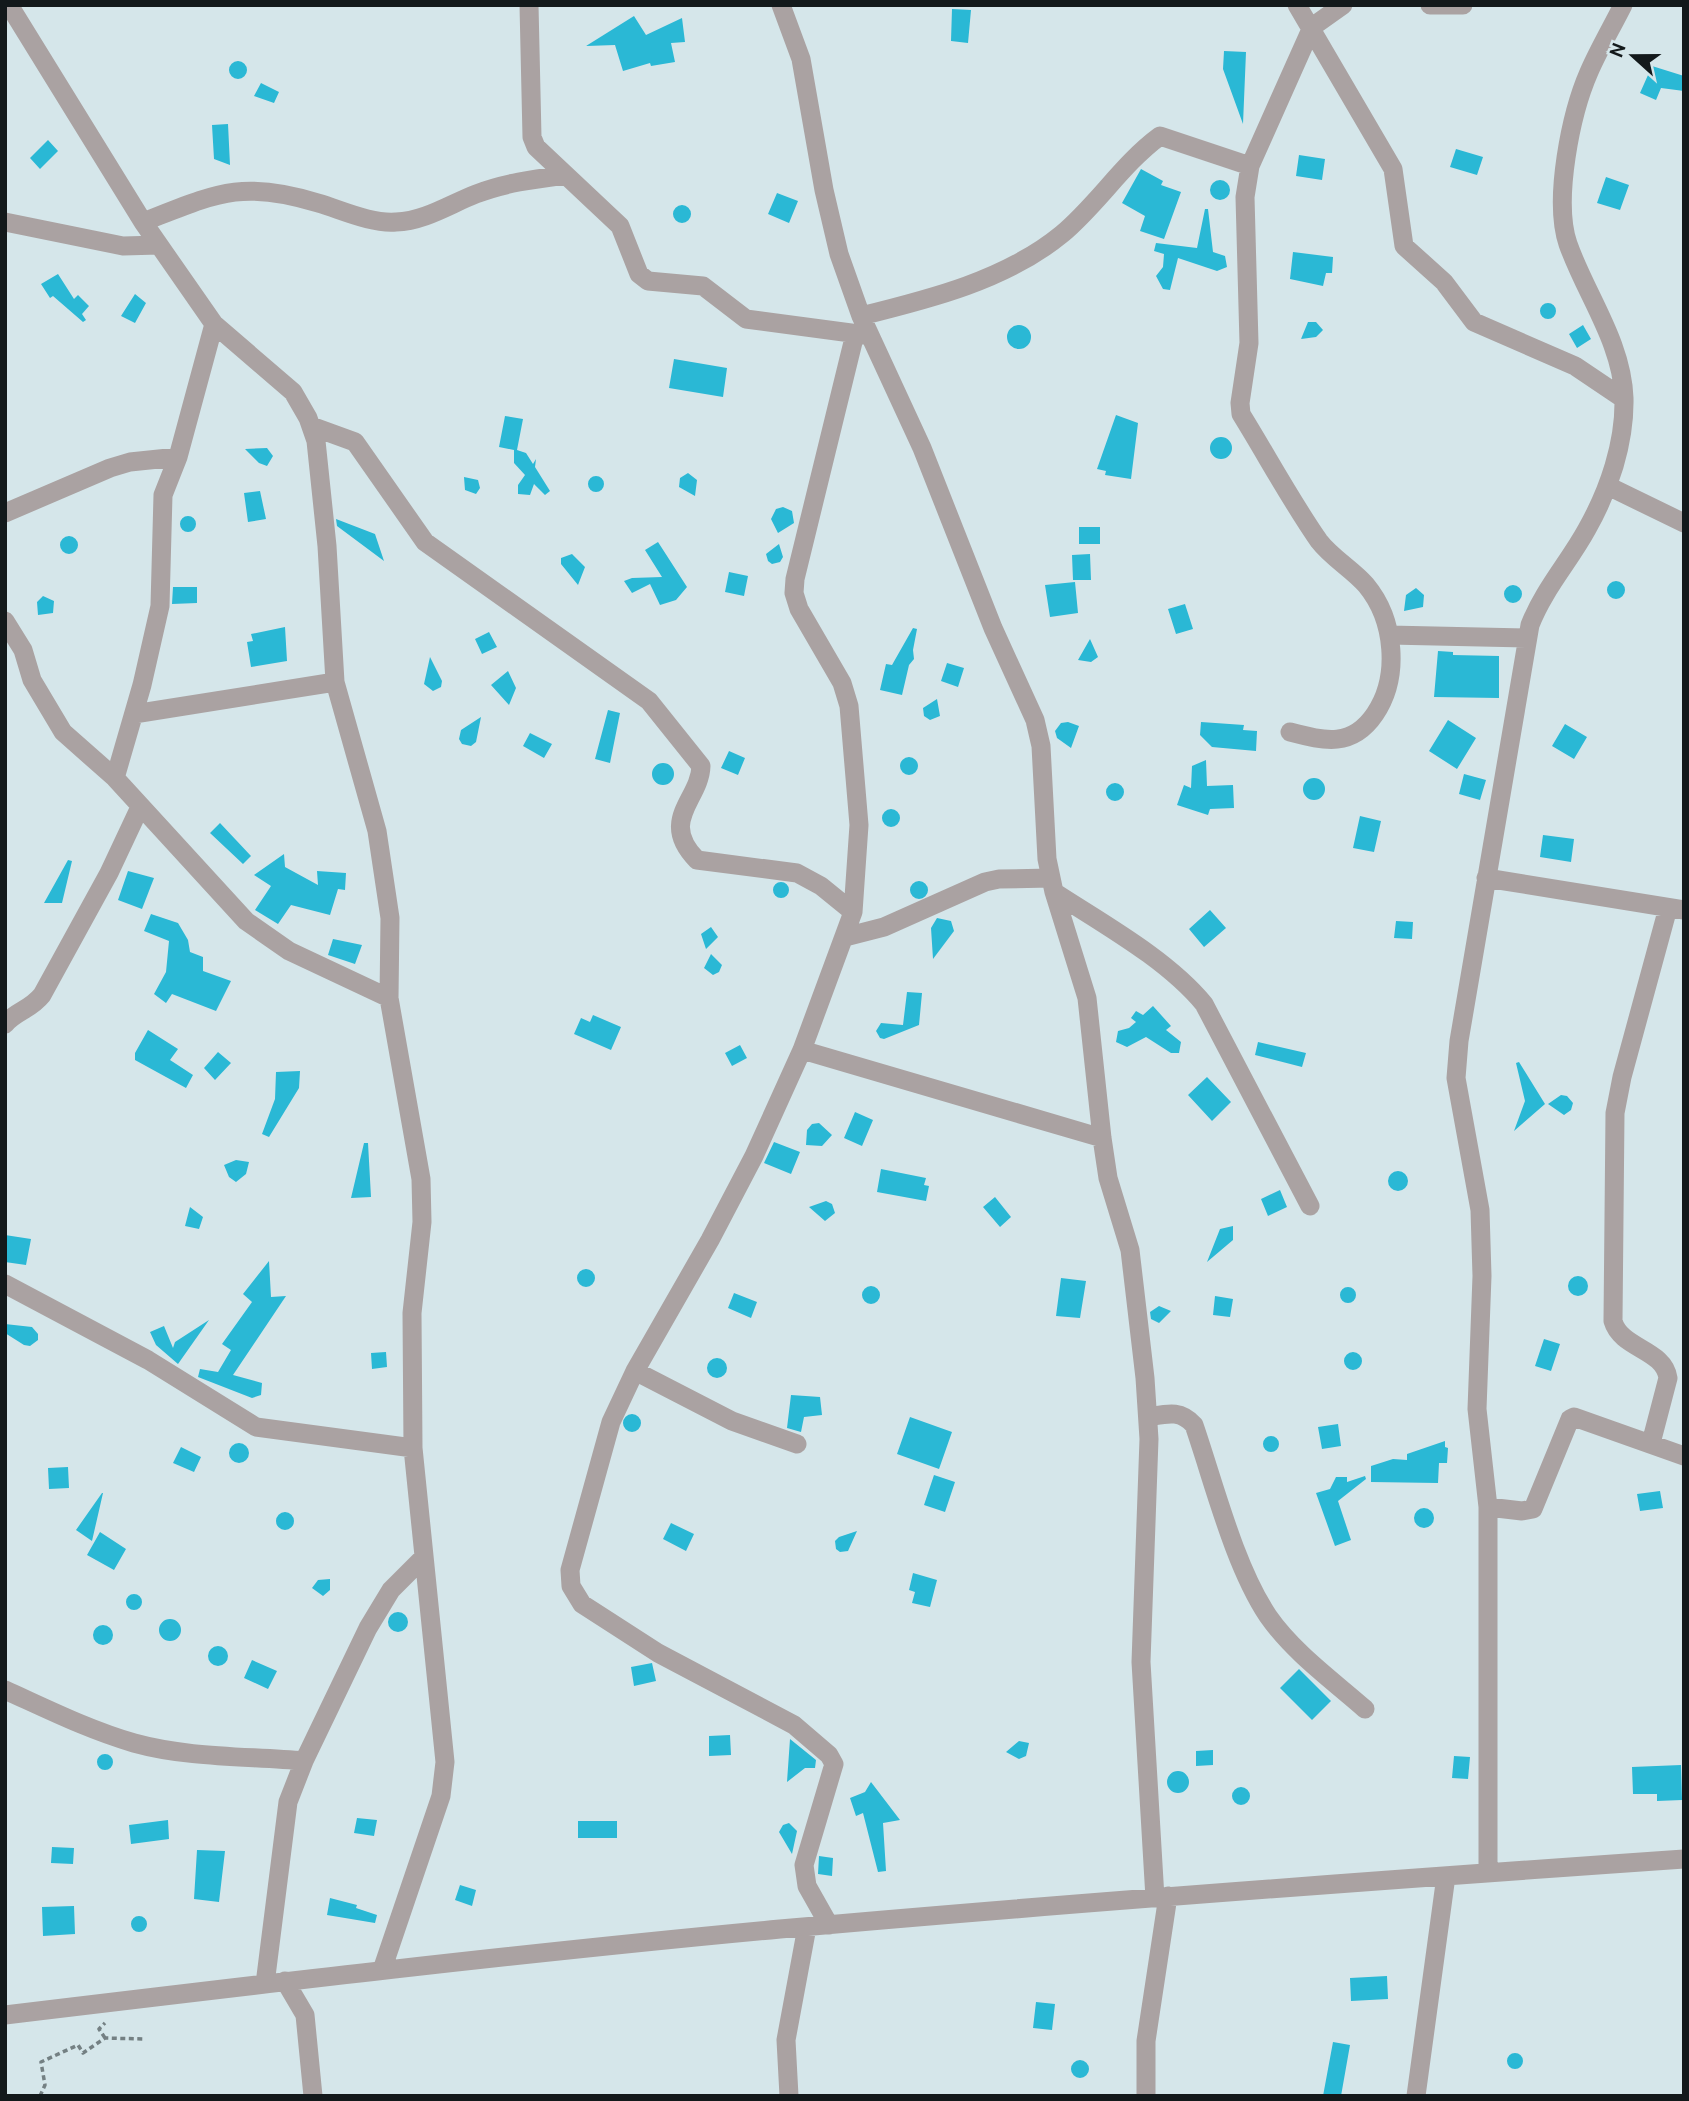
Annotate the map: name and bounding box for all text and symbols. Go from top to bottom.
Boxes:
north arrow [1598,21,1668,91]
text: N [1604,40,1631,60]

